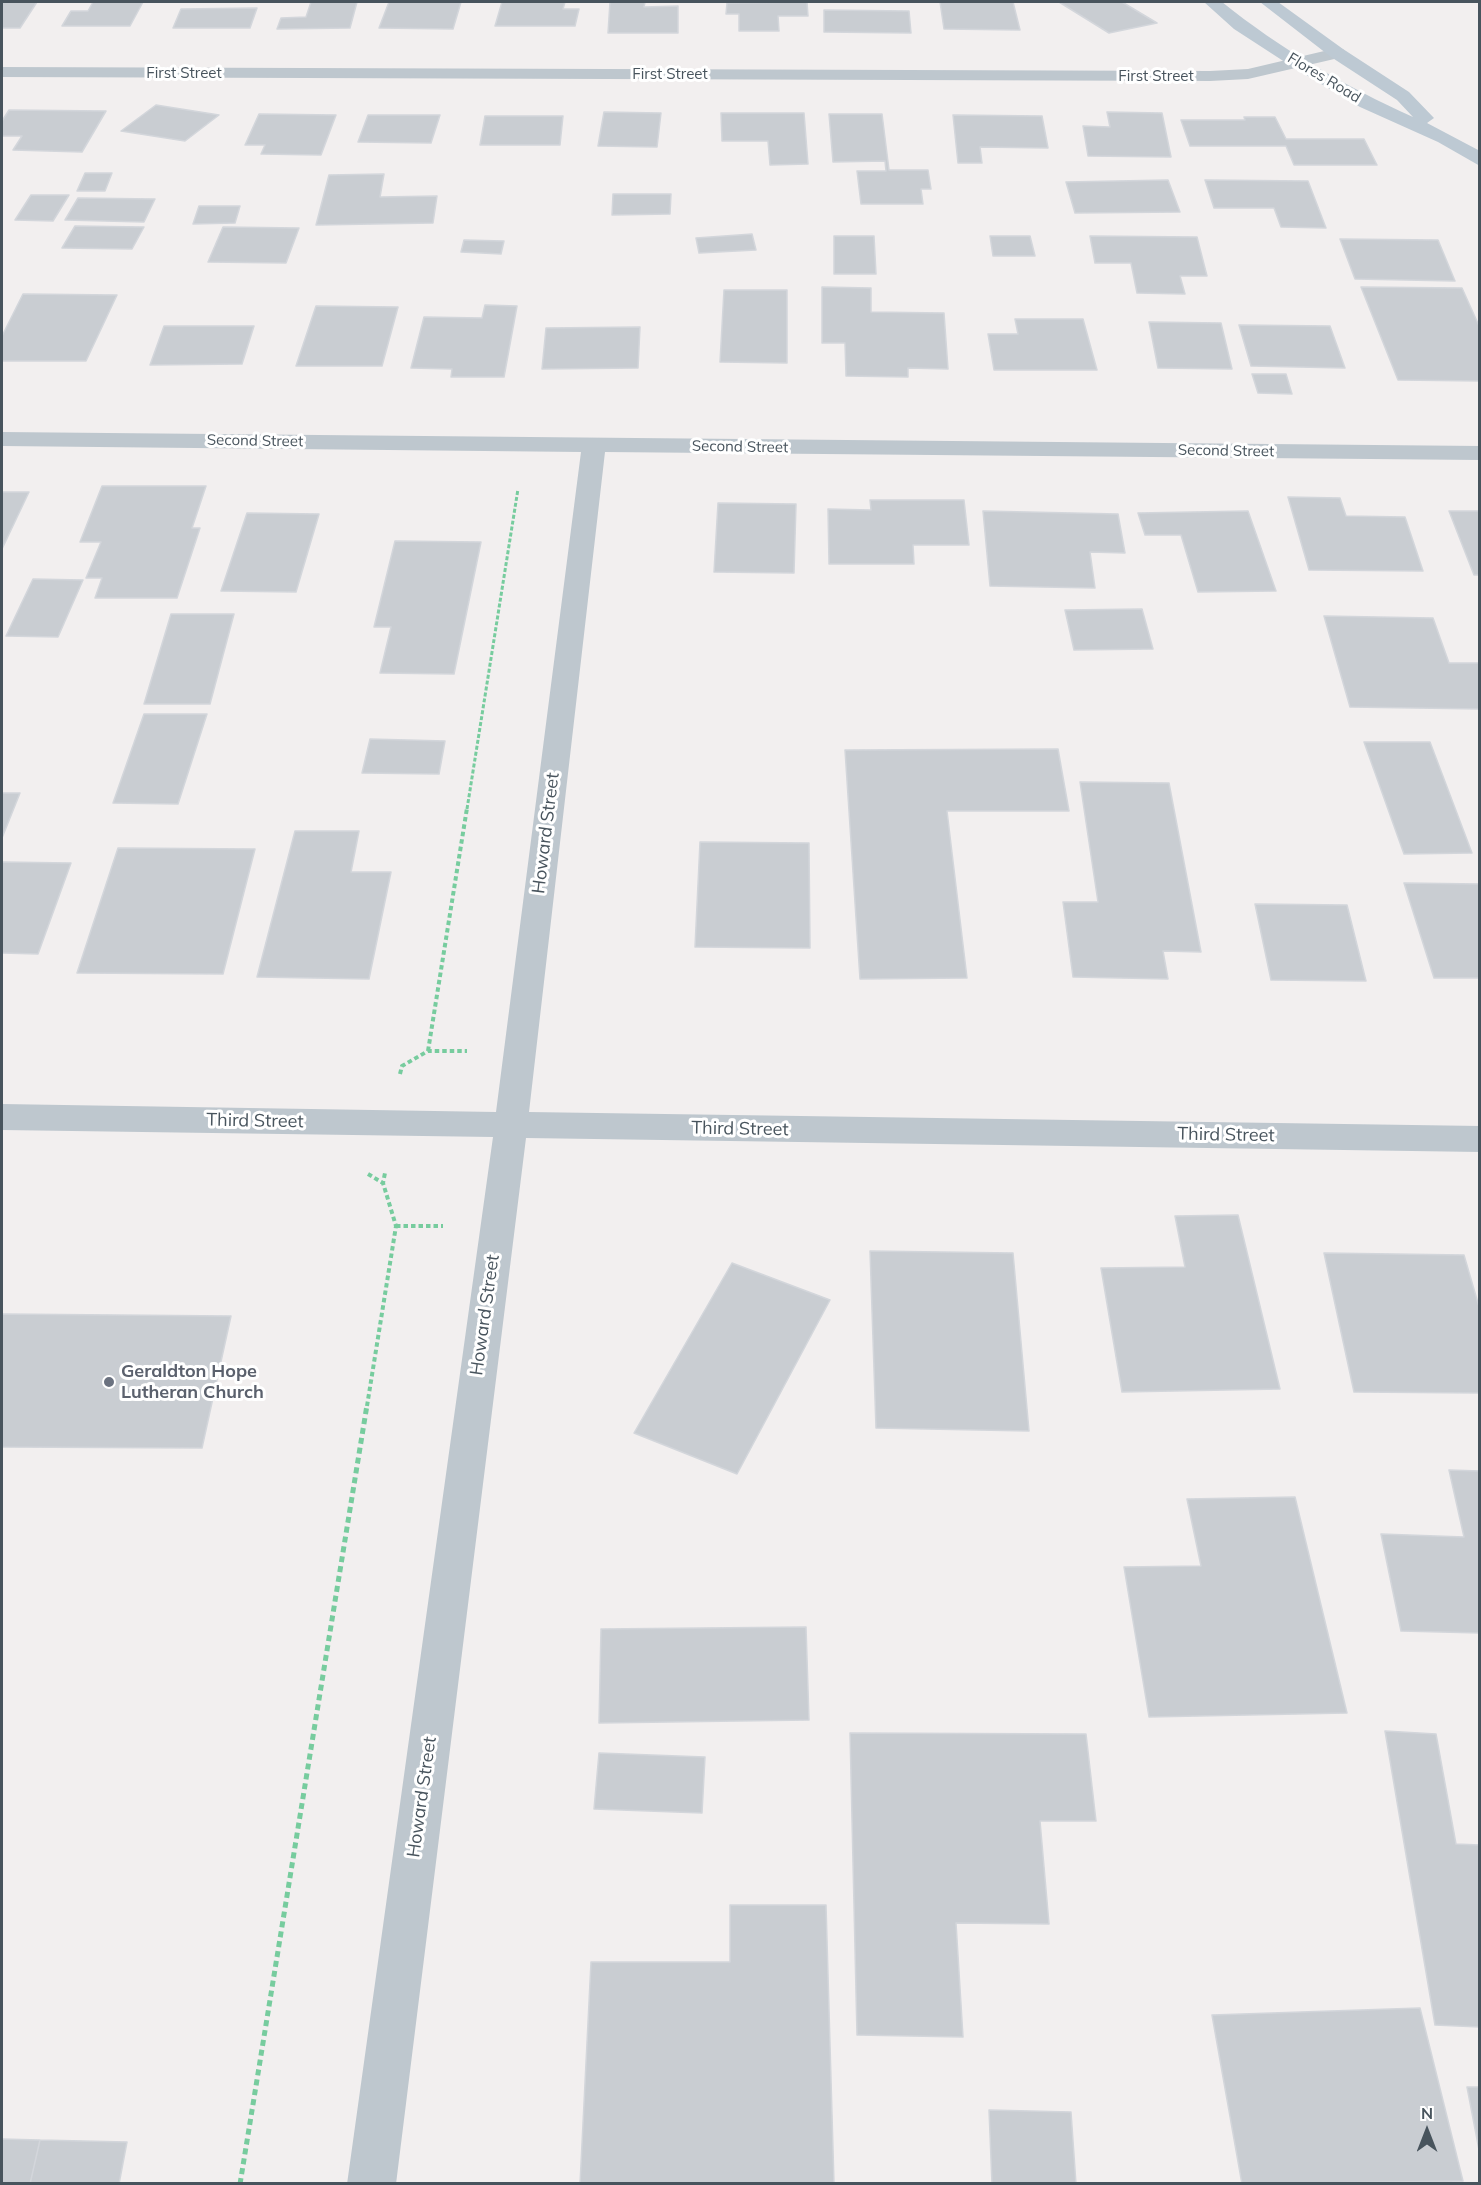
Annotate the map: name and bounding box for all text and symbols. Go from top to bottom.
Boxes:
street label: Flores Road [1284,49,1364,107]
street label: First Street [146,64,222,82]
street label: First Street [632,65,708,83]
street label: First Street [1118,67,1194,85]
street label: Second Street [207,431,303,451]
street label: Second Street [692,437,788,457]
street label: Second Street [1178,441,1274,461]
street label: Howard Street [528,771,564,895]
street label: Third Street [206,1109,304,1133]
street label: Third Street [691,1117,789,1141]
street label: Third Street [1177,1123,1275,1147]
street label: Howard Street [466,1253,504,1377]
place label: Geraldton Hope Lutheran Church [121,1361,264,1404]
marker: Geraldton Hope Lutheran Church [102,1375,116,1389]
street label: Howard Street [403,1735,441,1859]
north arrow [1397,2101,1457,2161]
text: N [1421,2103,1433,2123]

